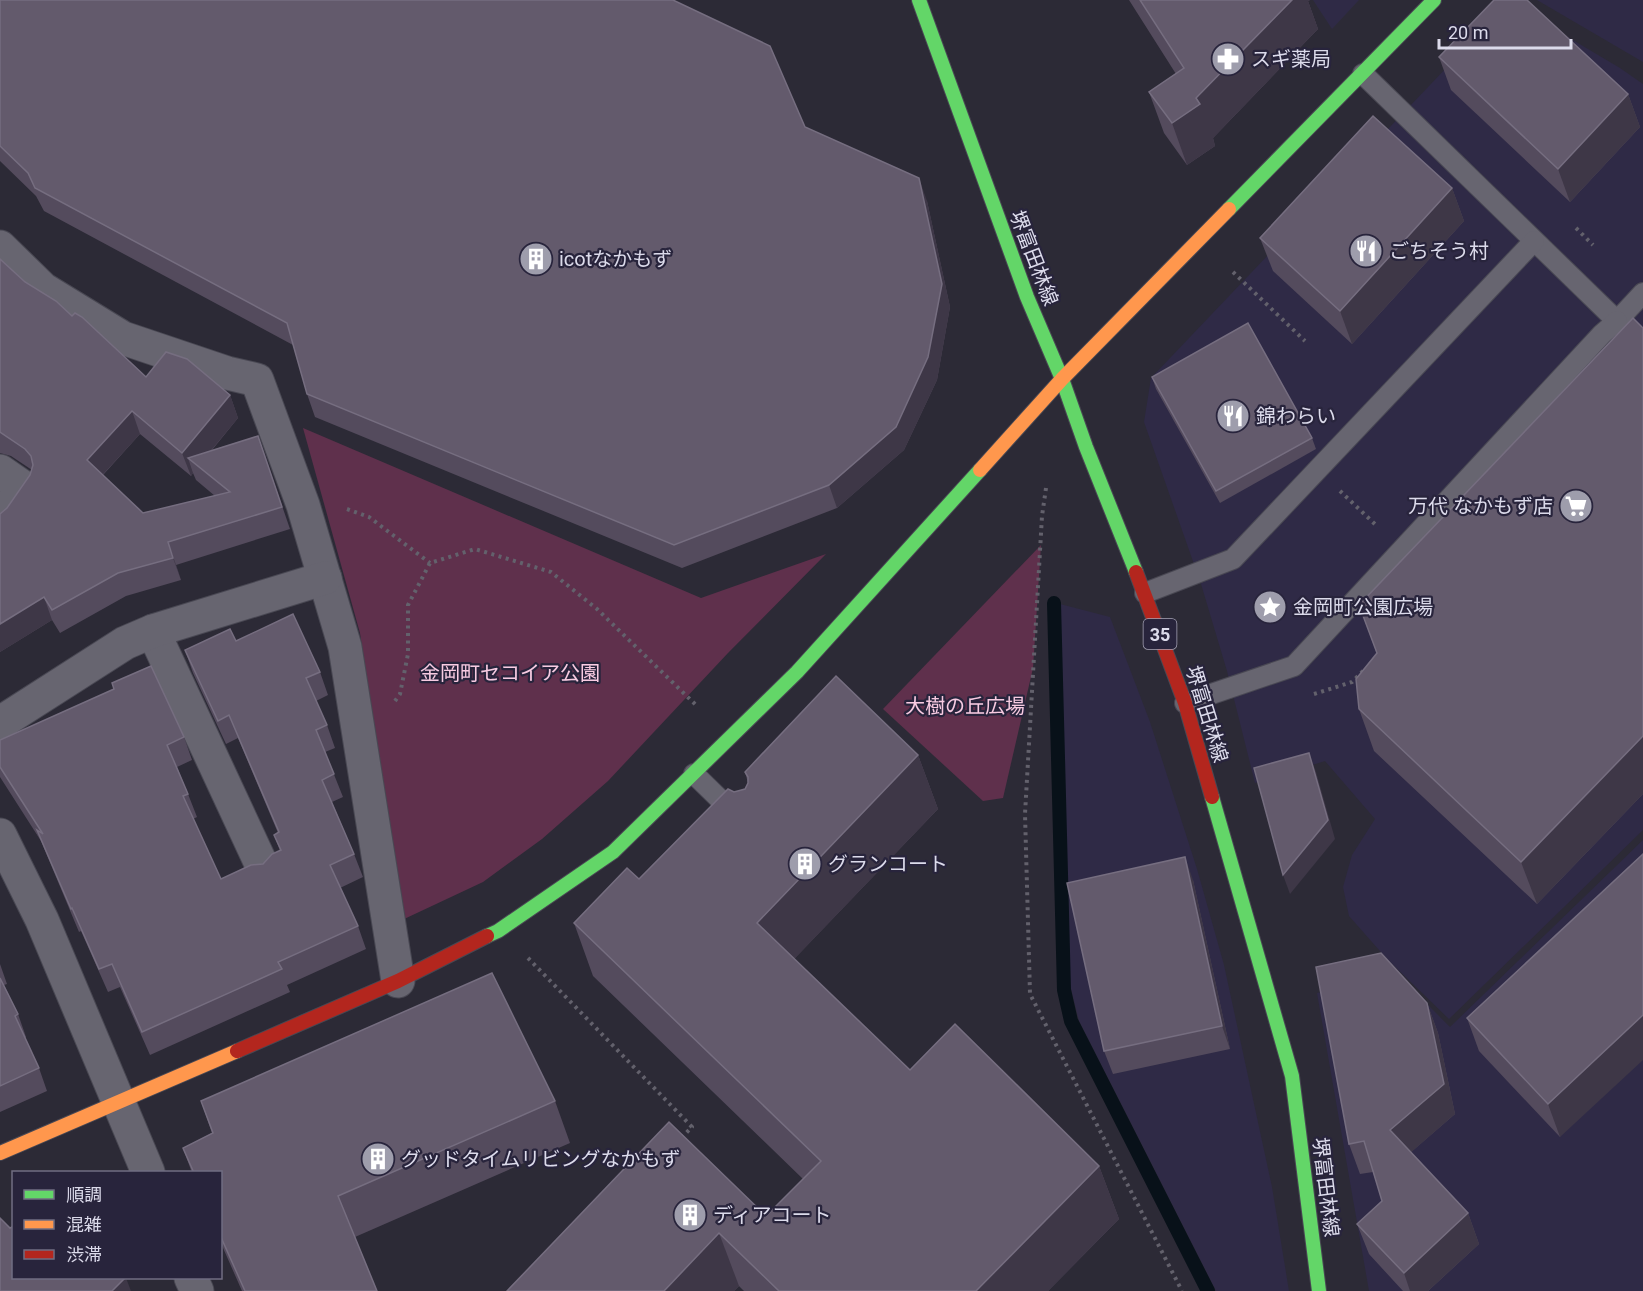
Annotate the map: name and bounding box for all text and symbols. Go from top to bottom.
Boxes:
scale bar [1439,12,1571,50]
text: 20 m [1448,22,1488,43]
pharmacy icon: スギ薬局 [1210,41,1246,77]
place label: スギ薬局 [1251,47,1331,71]
street label: 堺富田林線 [1005,207,1063,309]
restaurant icon: ごちそう村 [1348,233,1384,269]
place label: ごちそう村 [1389,239,1489,263]
building icon: icotなかもず [518,241,554,277]
place label: icotなかもず [559,247,672,271]
restaurant icon: 錦わらい [1215,398,1251,434]
place label: 錦わらい [1256,404,1336,428]
supermarket icon: 万代 なかもず店 [1558,488,1594,524]
place label: 万代 なかもず店 [1408,494,1553,518]
place icon: 金岡町公園広場 [1252,589,1288,625]
place label: 金岡町公園広場 [1293,595,1433,619]
road number: 35 [1144,619,1176,649]
park label: 金岡町セコイア公園 [420,661,600,685]
street label: 堺富田林線 [1181,663,1233,765]
park label: 大樹の丘広場 [905,694,1025,718]
building icon: グランコート [787,846,823,882]
place label: グランコート [828,852,948,876]
street label: 堺富田林線 [1308,1136,1344,1238]
building icon: グッドタイムリビングなかもず [360,1141,396,1177]
place label: グッドタイムリビングなかもず [401,1147,681,1171]
legend [12,1171,222,1279]
text: 順調 [66,1184,102,1205]
building icon: ディアコート [672,1197,708,1233]
place label: ディアコート [713,1203,832,1227]
text: 混雑 [66,1214,102,1235]
text: 渋滞 [66,1244,102,1265]

